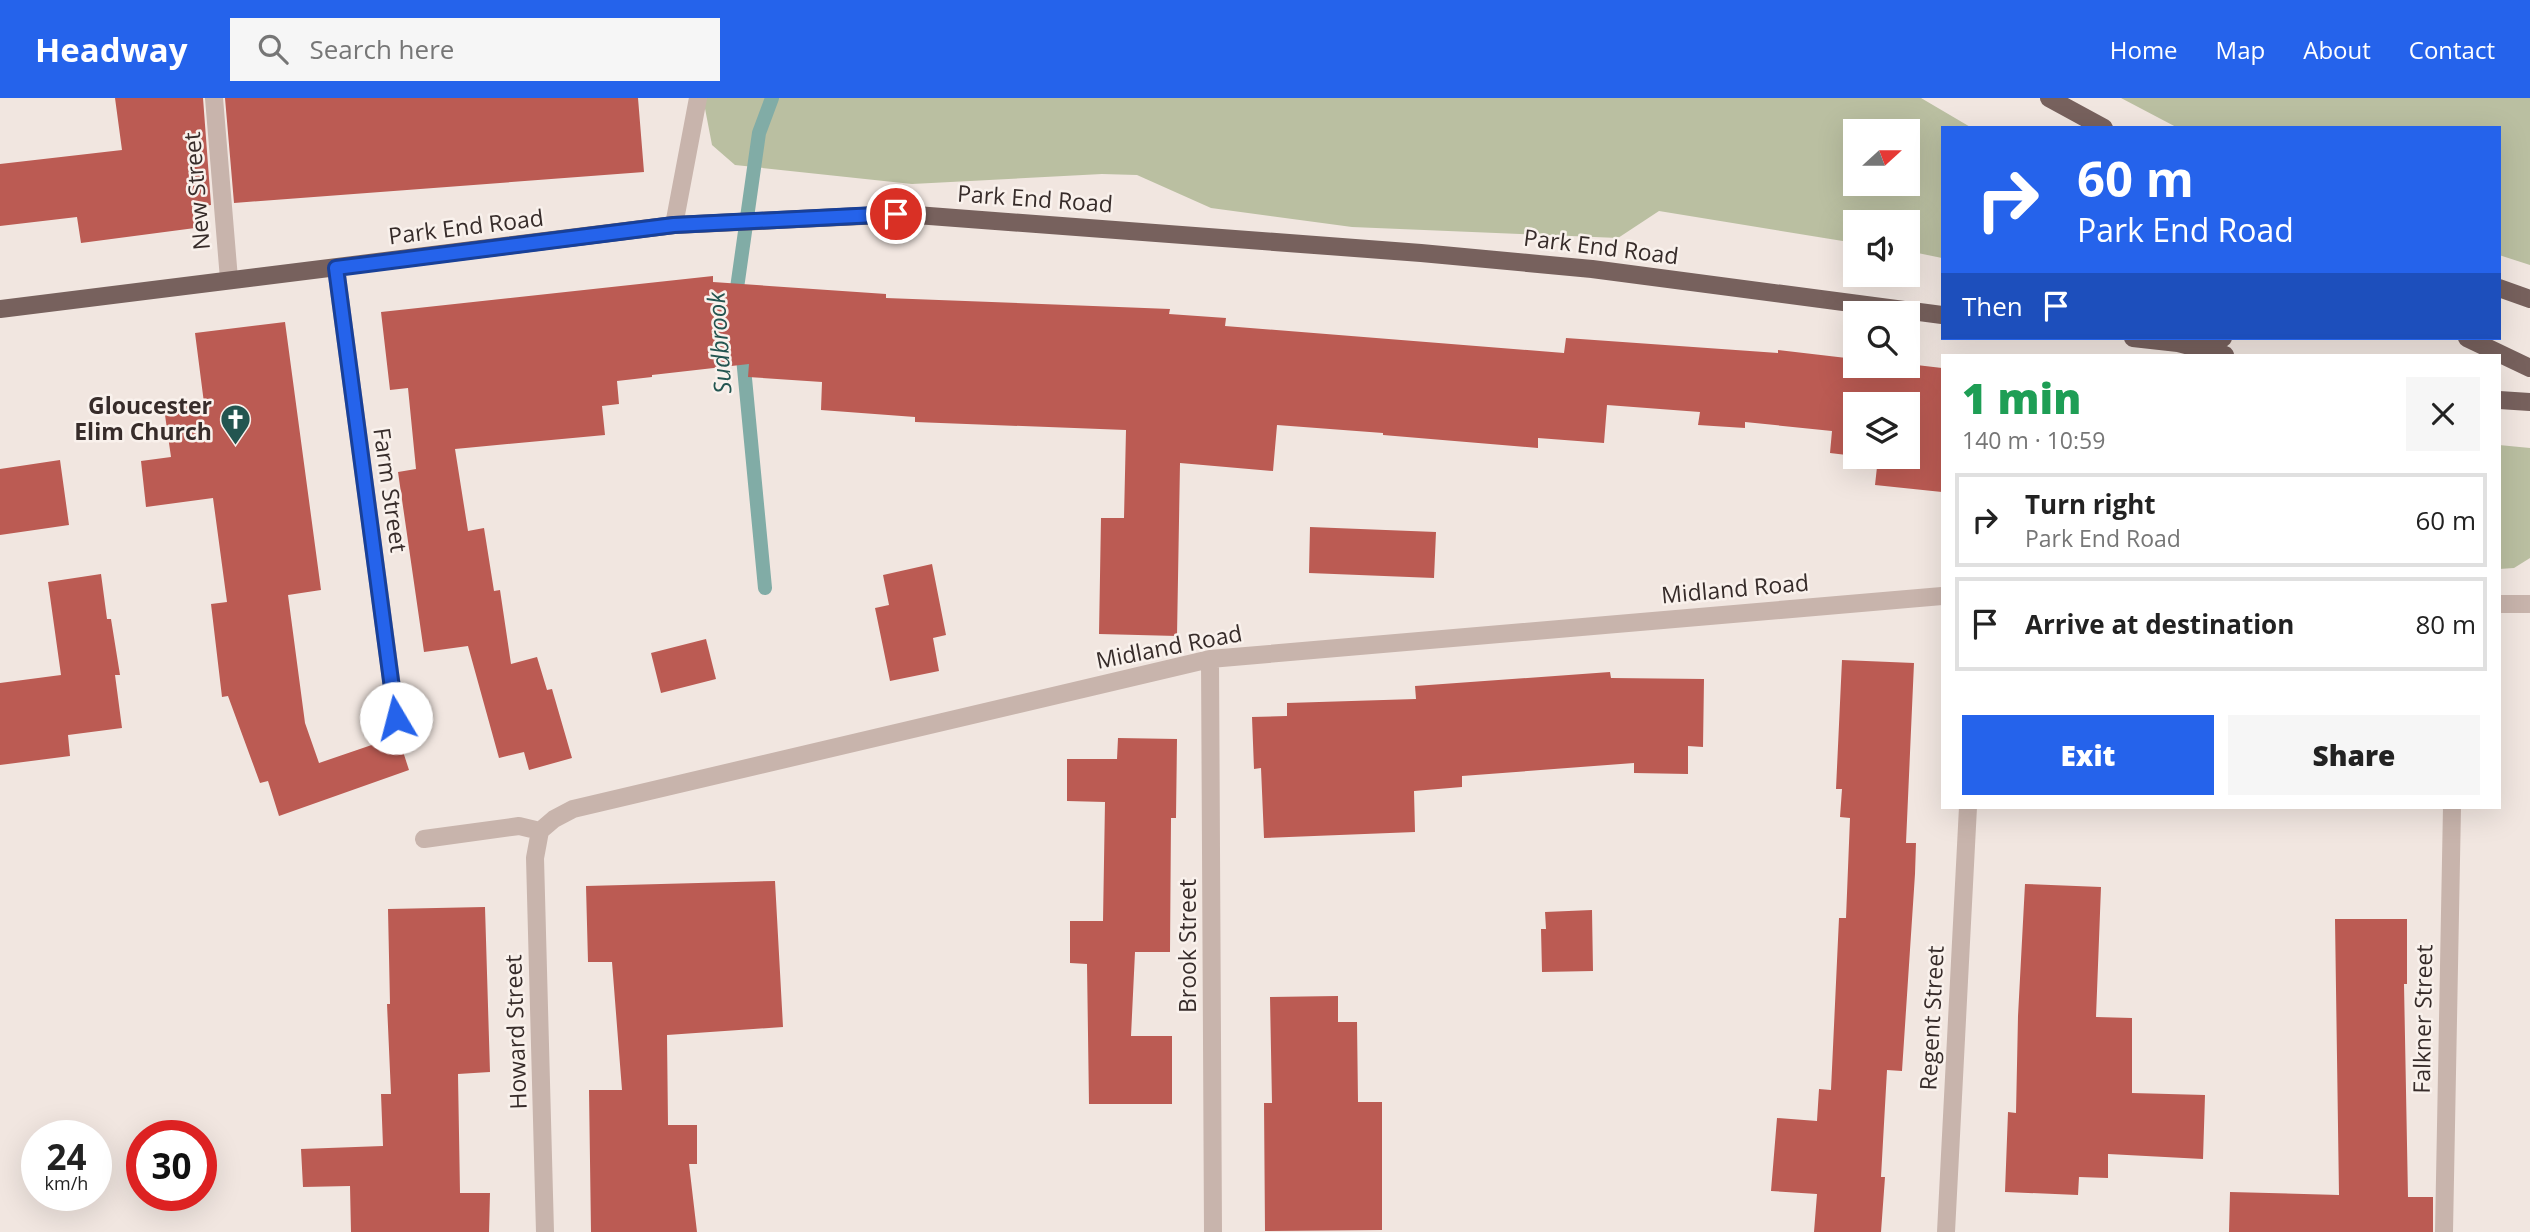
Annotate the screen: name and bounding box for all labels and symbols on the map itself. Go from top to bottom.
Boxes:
north arrow [1843,119,1920,196]
street label: New Street [175,131,217,251]
street label: Park End Road [956,177,1114,219]
pin [866,184,926,244]
street label: Park End Road [387,201,545,251]
street label: Park End Road [1522,221,1680,271]
water label: Sudbrook [698,290,739,395]
place label: Gloucester Elim Church [74,389,212,447]
church icon: Gloucester Elim Church [218,402,252,446]
street label: Farm Street [366,425,416,554]
street label: Midland Road [1660,566,1810,610]
street label: Midland Road [1093,616,1245,676]
position arrow [359,681,433,755]
street label: Brook Street [1171,879,1203,1013]
street label: Falkner Street [2405,944,2439,1094]
street label: Regent Street [1911,945,1951,1091]
street label: Howard Street [496,954,534,1110]
speed limit sign: 30 [126,1120,217,1211]

